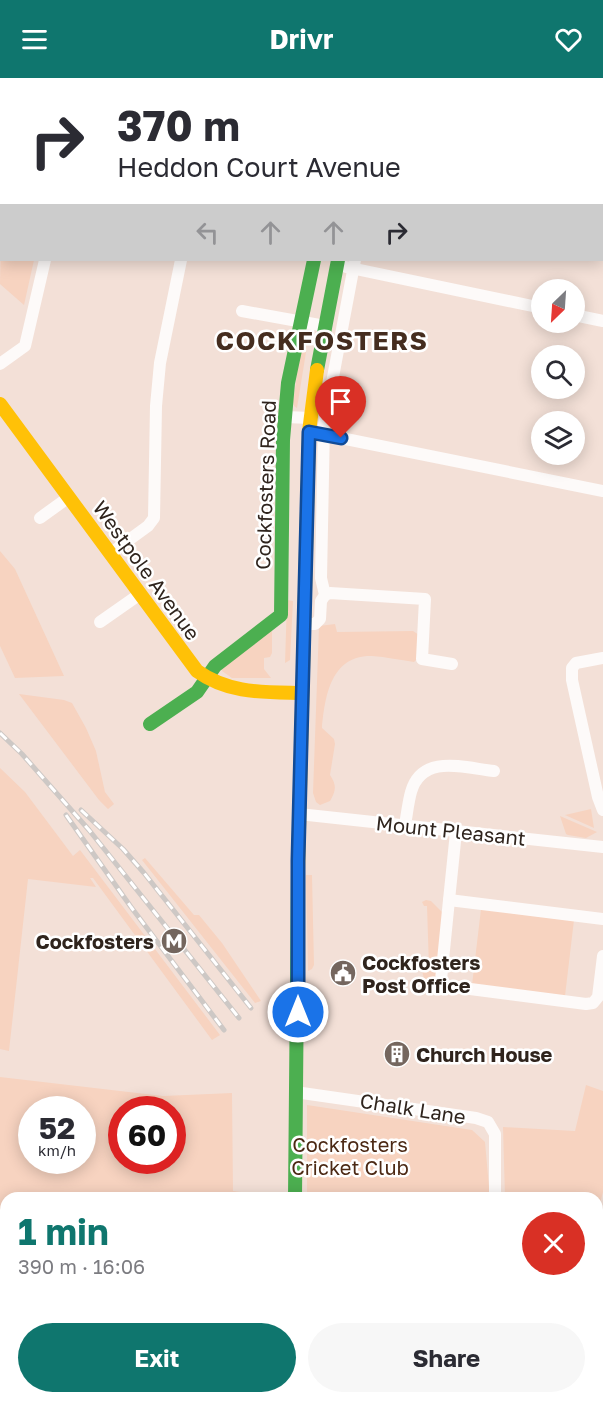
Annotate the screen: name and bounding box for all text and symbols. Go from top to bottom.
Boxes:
icon: menu [18,23,51,56]
text: Drivr [270,23,333,55]
icon: heart [552,23,585,56]
text: 370 m [117,100,240,150]
icon: right [18,102,96,180]
text: Heddon Court Avenue [117,151,401,183]
icon: left [191,216,224,249]
icon: ahead [254,216,287,249]
icon: ahead [317,216,350,249]
icon: right [380,216,413,249]
north arrow [531,279,585,333]
map controls [531,279,585,465]
district label: COCKFOSTERS [216,325,428,356]
button: search [531,345,585,399]
pin [315,376,366,438]
icon: arrive [324,385,357,418]
street label: Cockfosters Road [250,400,280,570]
button: layers [531,411,585,465]
street label: Westpole Avenue [88,496,206,644]
street label: Mount Pleasant [375,810,527,850]
metro station icon: Cockfosters [159,926,189,956]
place label: Cockfosters [36,929,154,953]
place label: Cockfosters Post Office [362,950,480,997]
public building icon: Cockfosters Post Office [328,958,358,988]
position arrow [266,980,330,1044]
building icon: Church House [382,1039,412,1069]
place label: Church House [416,1042,553,1066]
street label: Chalk Lane [358,1088,468,1128]
speed limit sign: 60 [108,1096,186,1174]
text: 52 [39,1110,75,1146]
park label: Cockfosters Cricket Club [291,1132,409,1179]
text: km/h [38,1141,76,1159]
text: 1 min [18,1210,109,1253]
button: close [522,1212,585,1275]
text: 390 m · 16:06 [18,1254,145,1278]
button: Exit [18,1323,296,1392]
button: Share [308,1323,585,1392]

